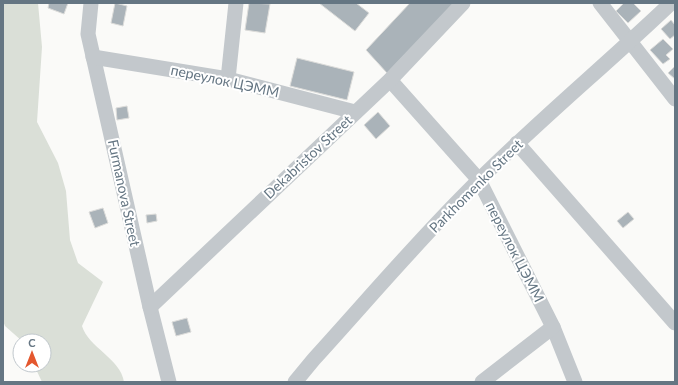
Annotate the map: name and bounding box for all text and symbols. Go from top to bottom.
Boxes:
street label: переулок ЦЭММ [169,61,281,100]
street label: Dekabristov Street [260,111,355,202]
street label: Parkhomenko Street [425,135,526,236]
street label: Furmanova Street [105,138,144,248]
street label: переулок ЦЭММ [483,199,548,305]
north arrow [12,333,52,373]
text: С [28,336,36,349]

